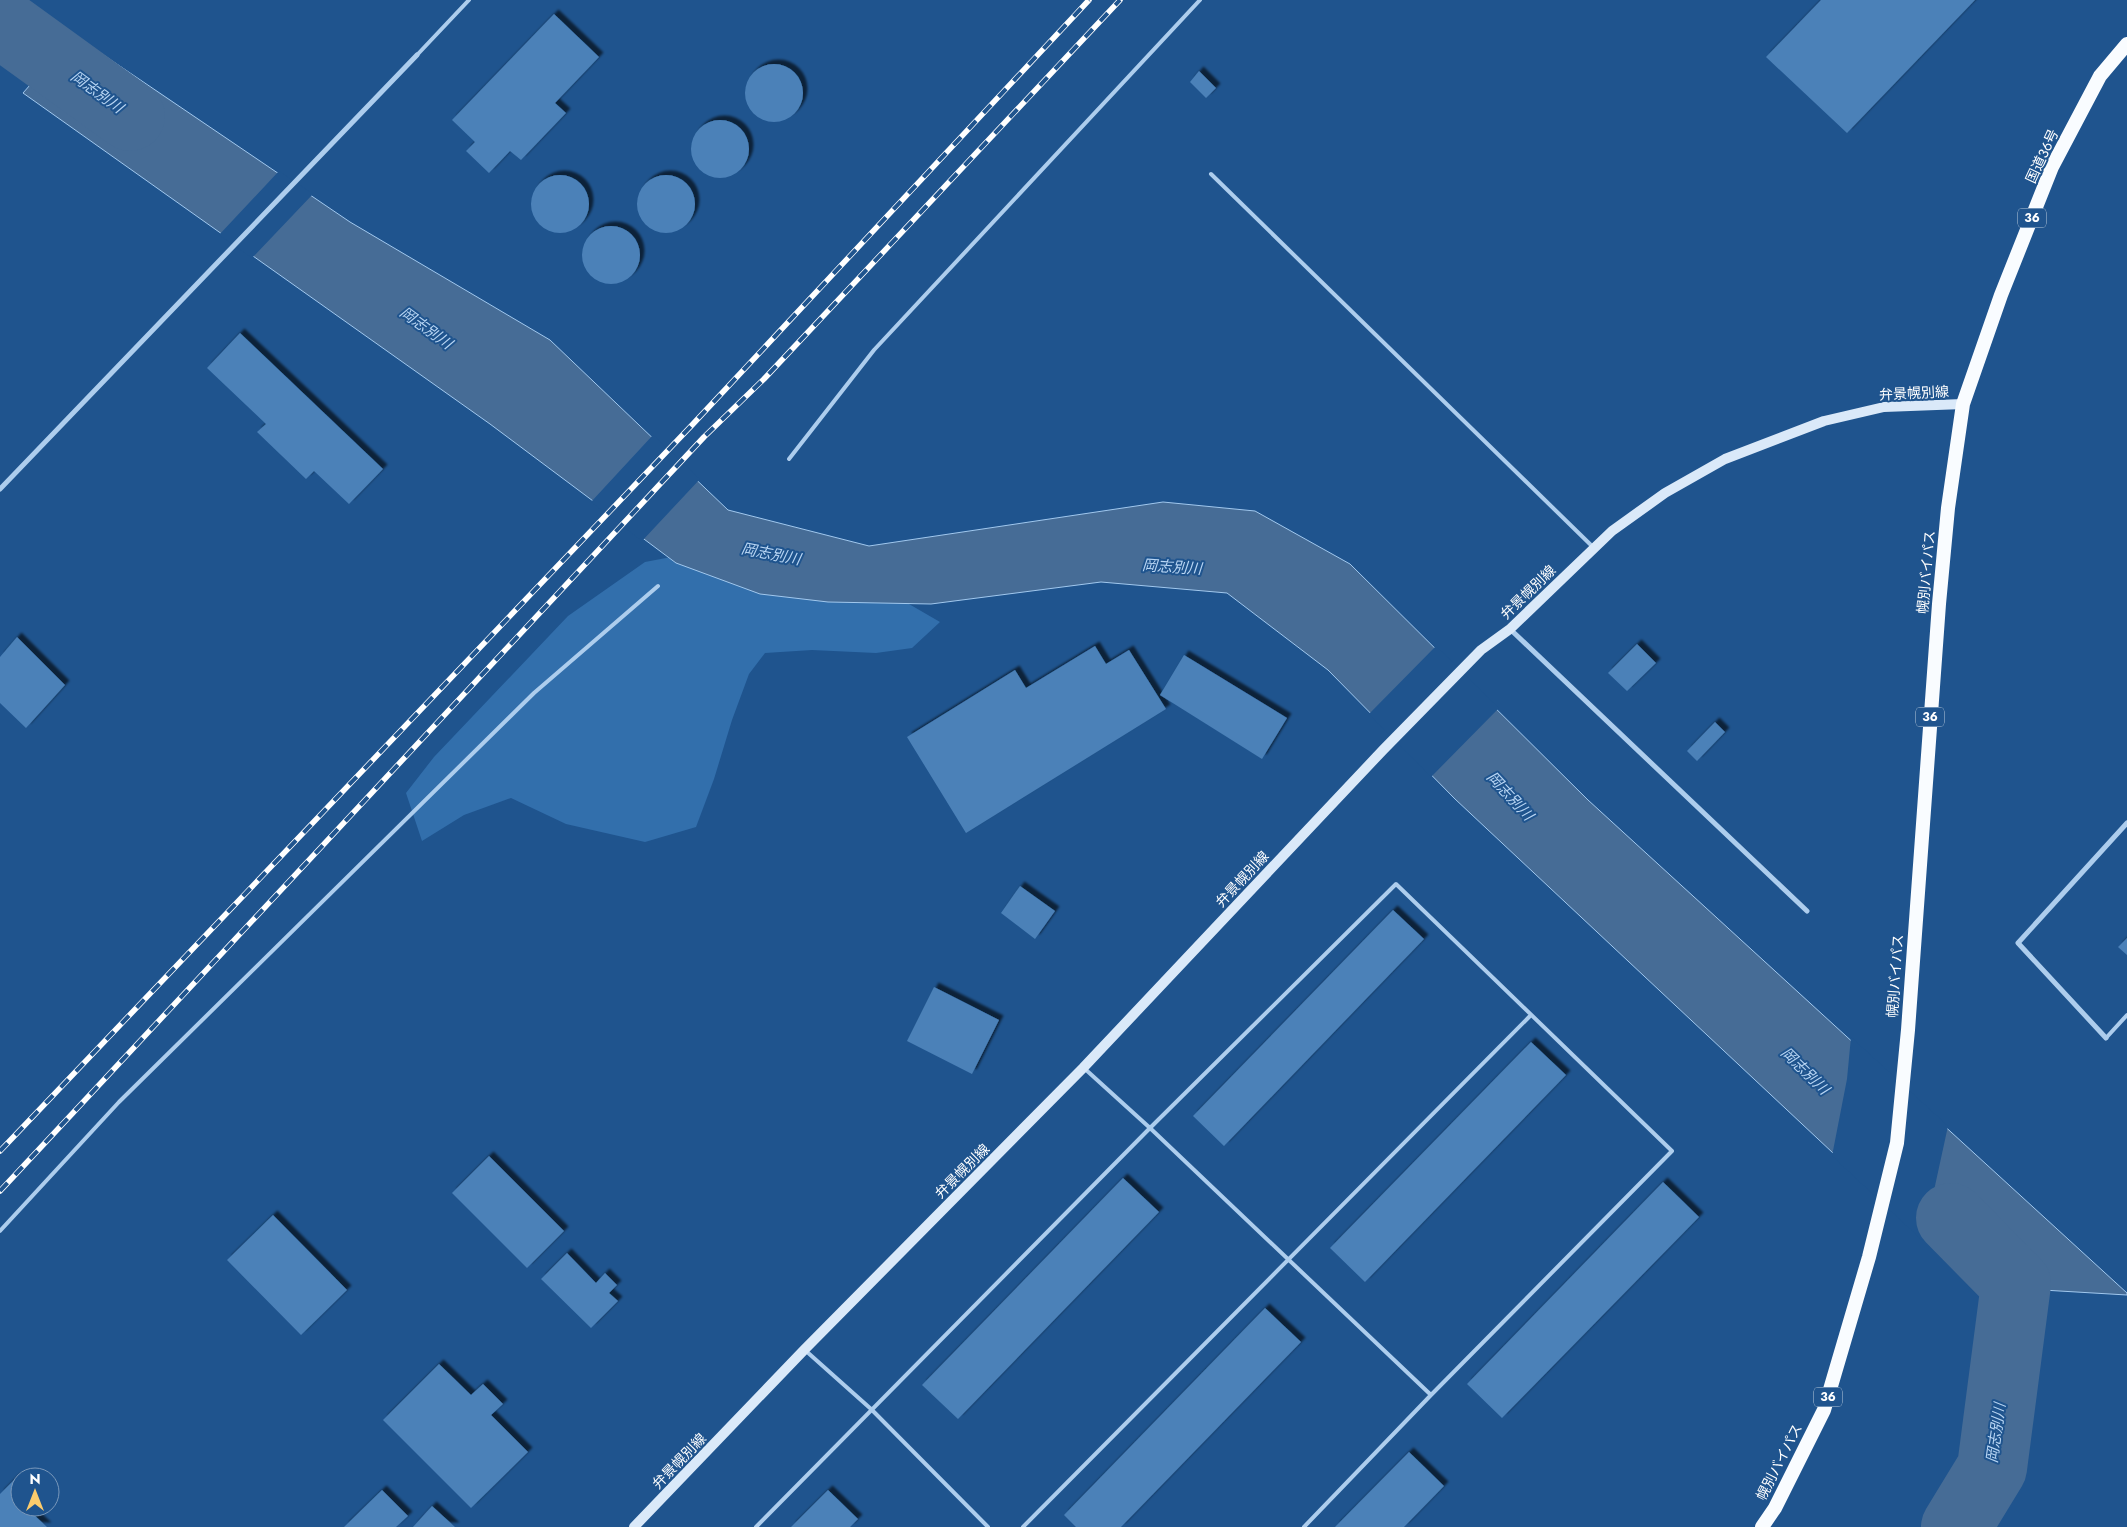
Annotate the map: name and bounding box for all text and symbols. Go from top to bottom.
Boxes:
water label: 岡志別川 [66,65,129,120]
street label: 国道36号 [2021,126,2063,186]
road number: 36 [2018,208,2046,228]
water label: 岡志別川 [395,301,458,356]
street label: 弁景幌別線 [1879,381,1949,405]
street label: 幌別バイパス [1912,529,1940,615]
water label: 岡志別川 [739,537,805,571]
water label: 岡志別川 [1141,554,1205,580]
street label: 弁景幌別線 [1496,560,1560,624]
road number: 36 [1916,708,1944,726]
water label: 岡志別川 [1481,767,1540,827]
street label: 弁景幌別線 [1211,847,1273,911]
street label: 幌別バイパス [1882,934,1908,1018]
water label: 岡志別川 [1776,1042,1836,1101]
street label: 弁景幌別線 [930,1139,994,1203]
road number: 36 [1814,1388,1842,1406]
water label: 岡志別川 [1981,1400,2011,1464]
street label: 幌別バイパス [1751,1420,1807,1504]
street label: 弁景幌別線 [647,1429,711,1493]
north arrow [10,1467,60,1517]
text: N [29,1469,41,1489]

